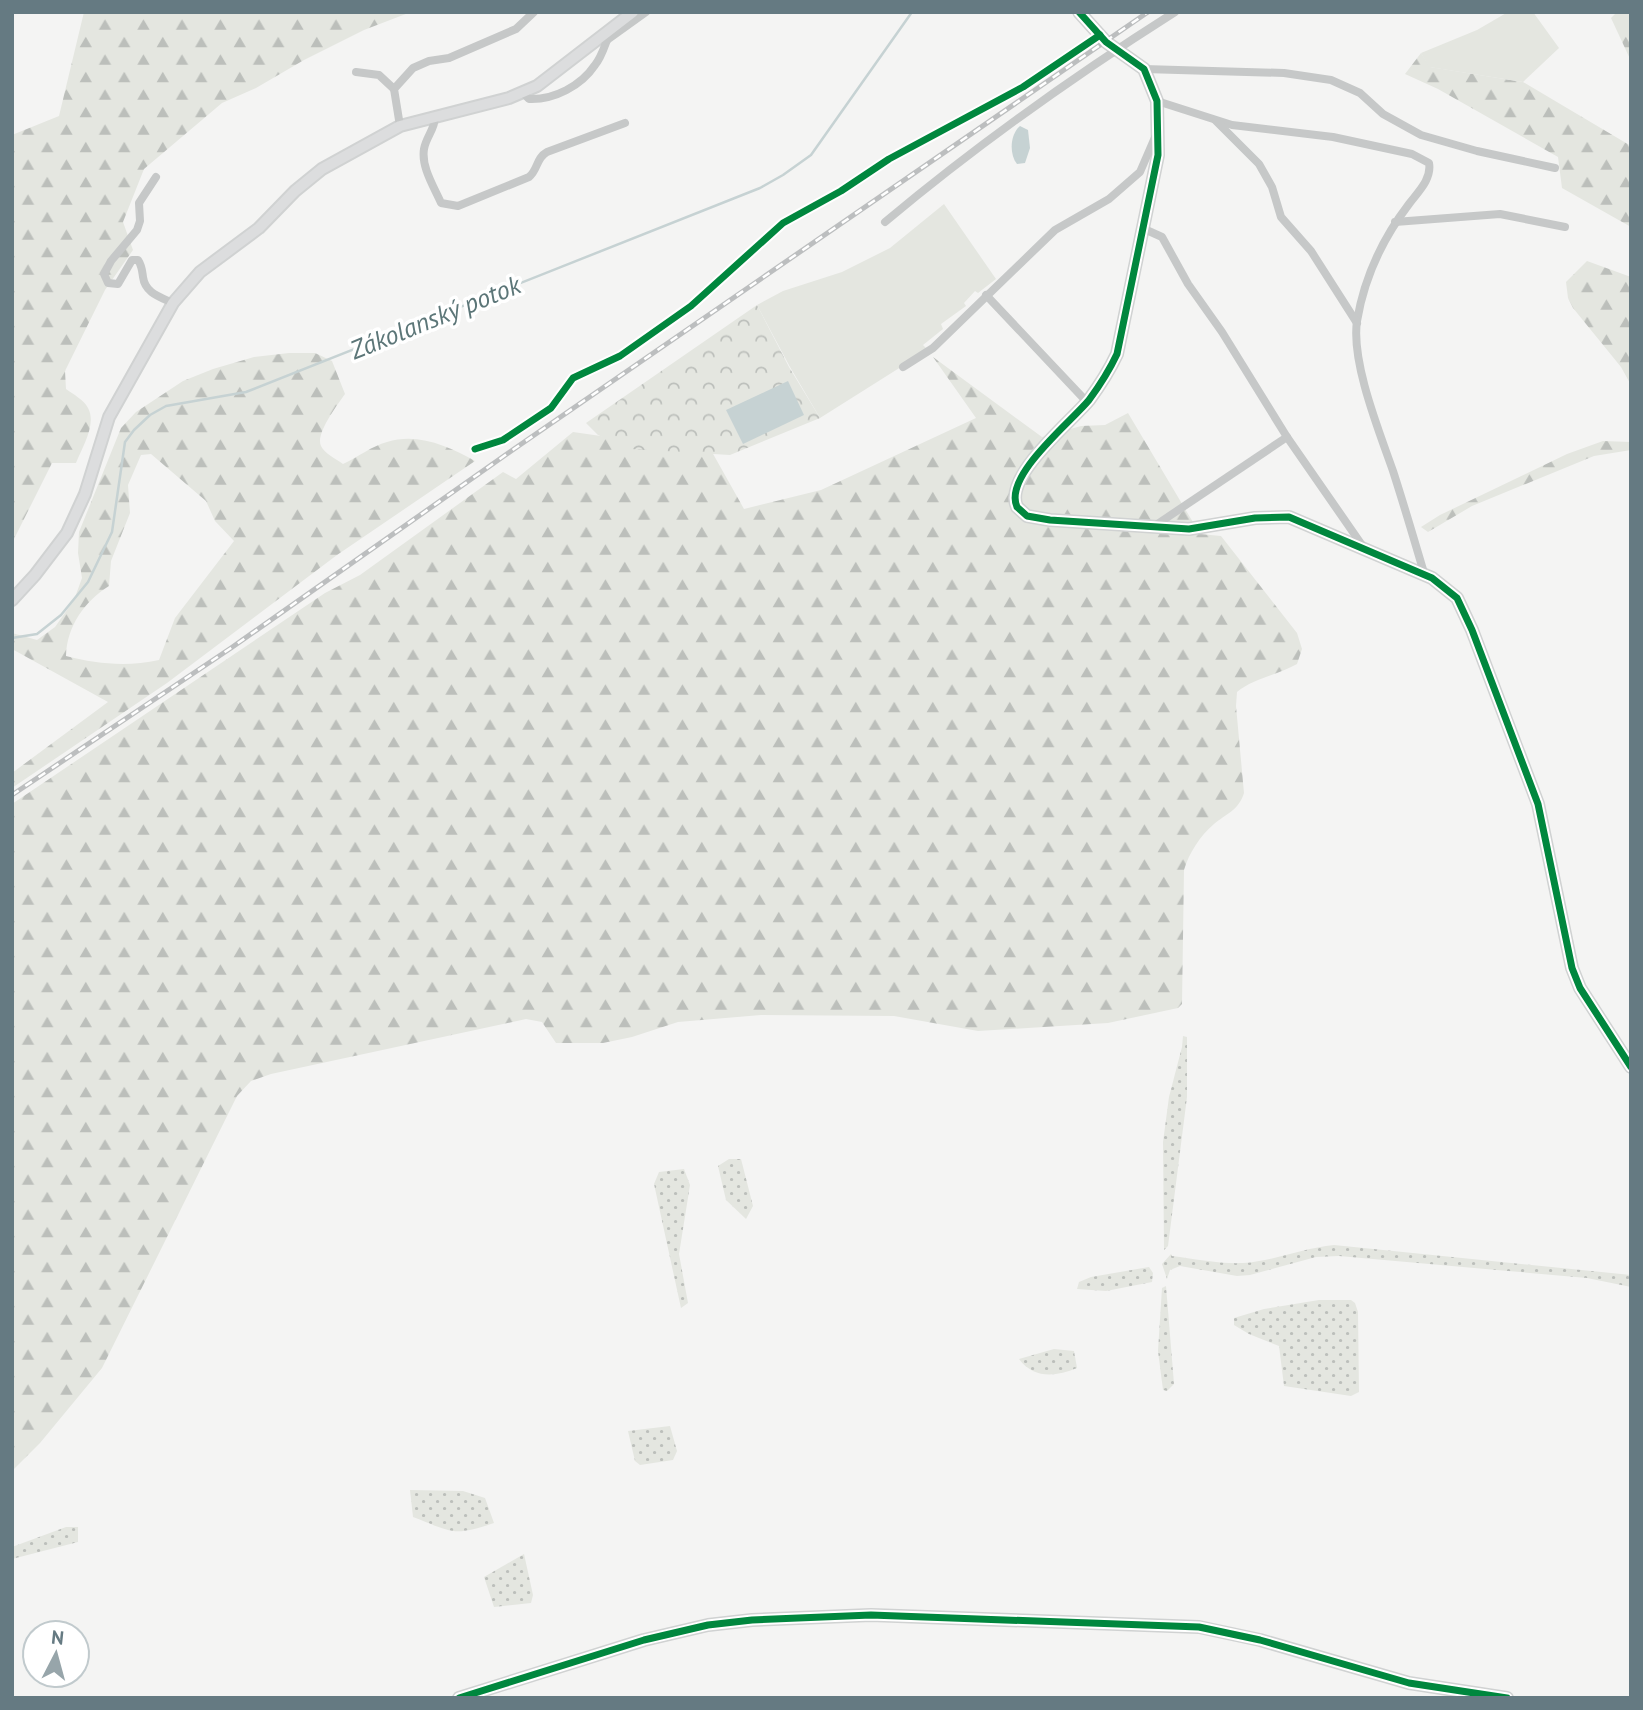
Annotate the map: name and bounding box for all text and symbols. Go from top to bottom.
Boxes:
water label: Zákolanský potok [344,267,526,367]
north arrow [21,1619,91,1689]
text: N [50,1625,65,1650]

